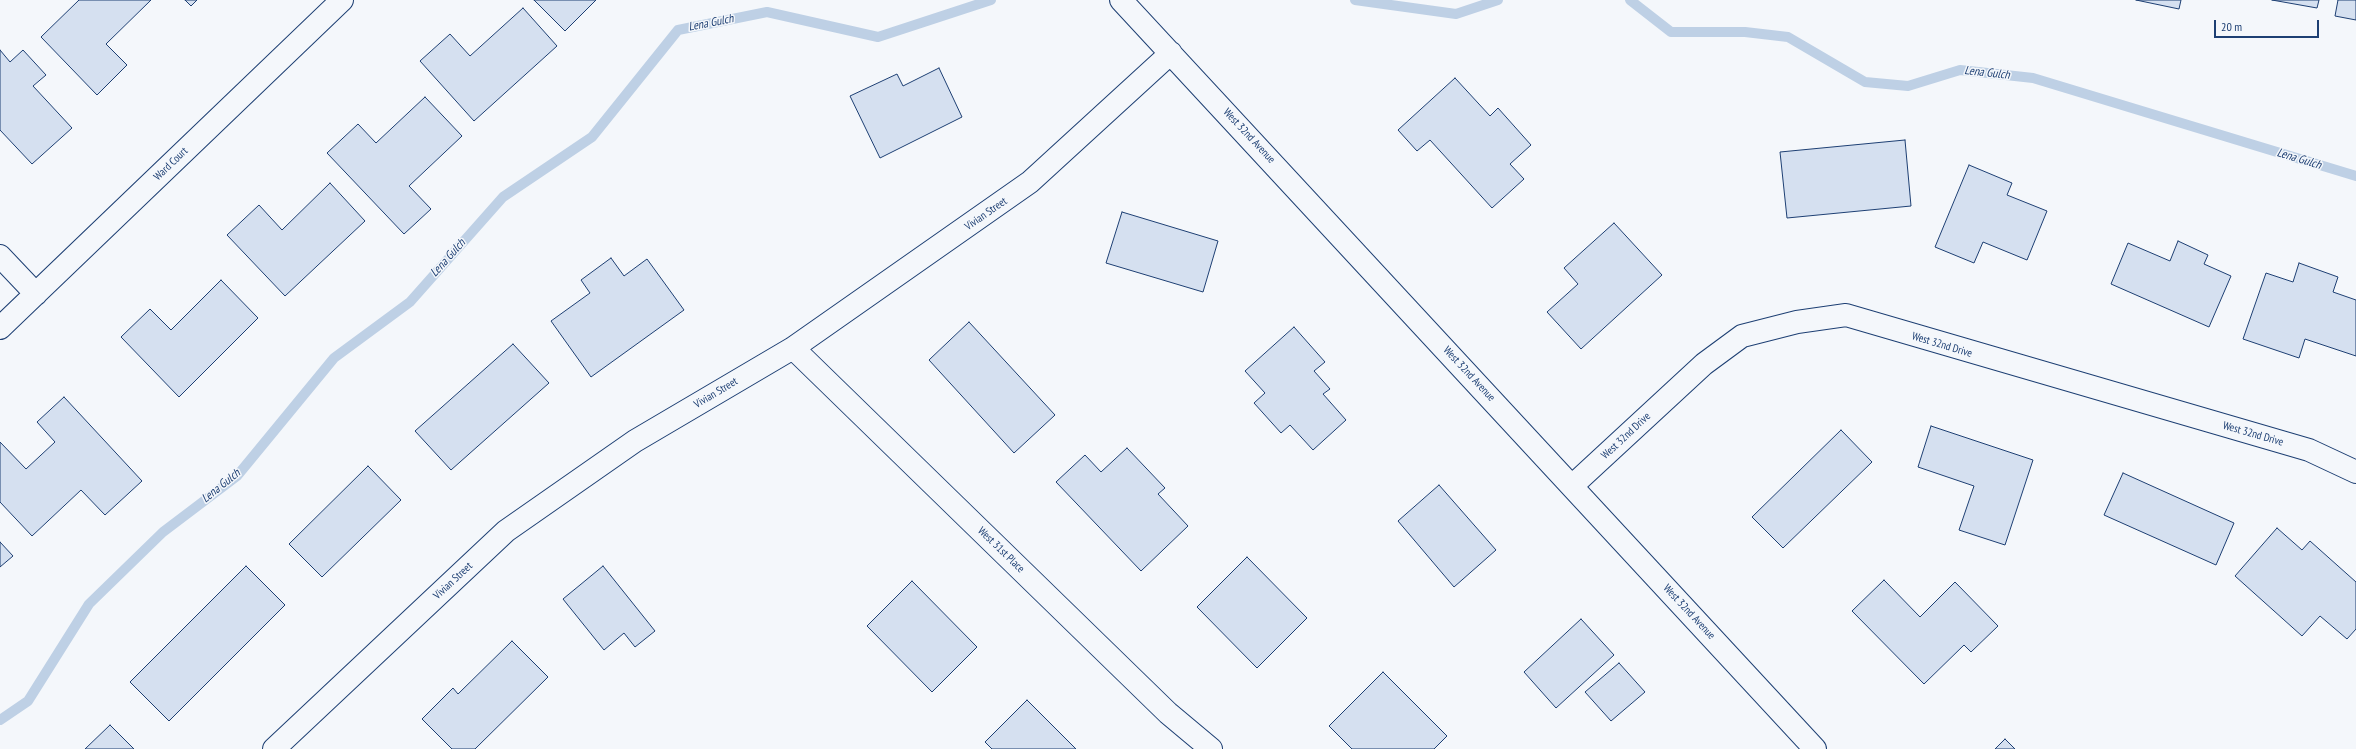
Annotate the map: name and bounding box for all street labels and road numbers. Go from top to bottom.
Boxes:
street label: West 32nd Avenue [1220,106,1278,166]
street label: Ward Court [151,145,191,183]
street label: Vivian Street [962,195,1010,233]
street label: West 32nd Drive [1910,330,1974,360]
street label: West 32nd Avenue [1440,344,1498,404]
street label: Vivian Street [692,375,740,411]
street label: West 32nd Drive [1599,410,1653,462]
street label: West 32nd Drive [2221,419,2285,449]
street label: West 31st Place [975,524,1027,576]
street label: Vivian Street [431,560,475,602]
street label: West 32nd Avenue [1660,582,1718,642]

